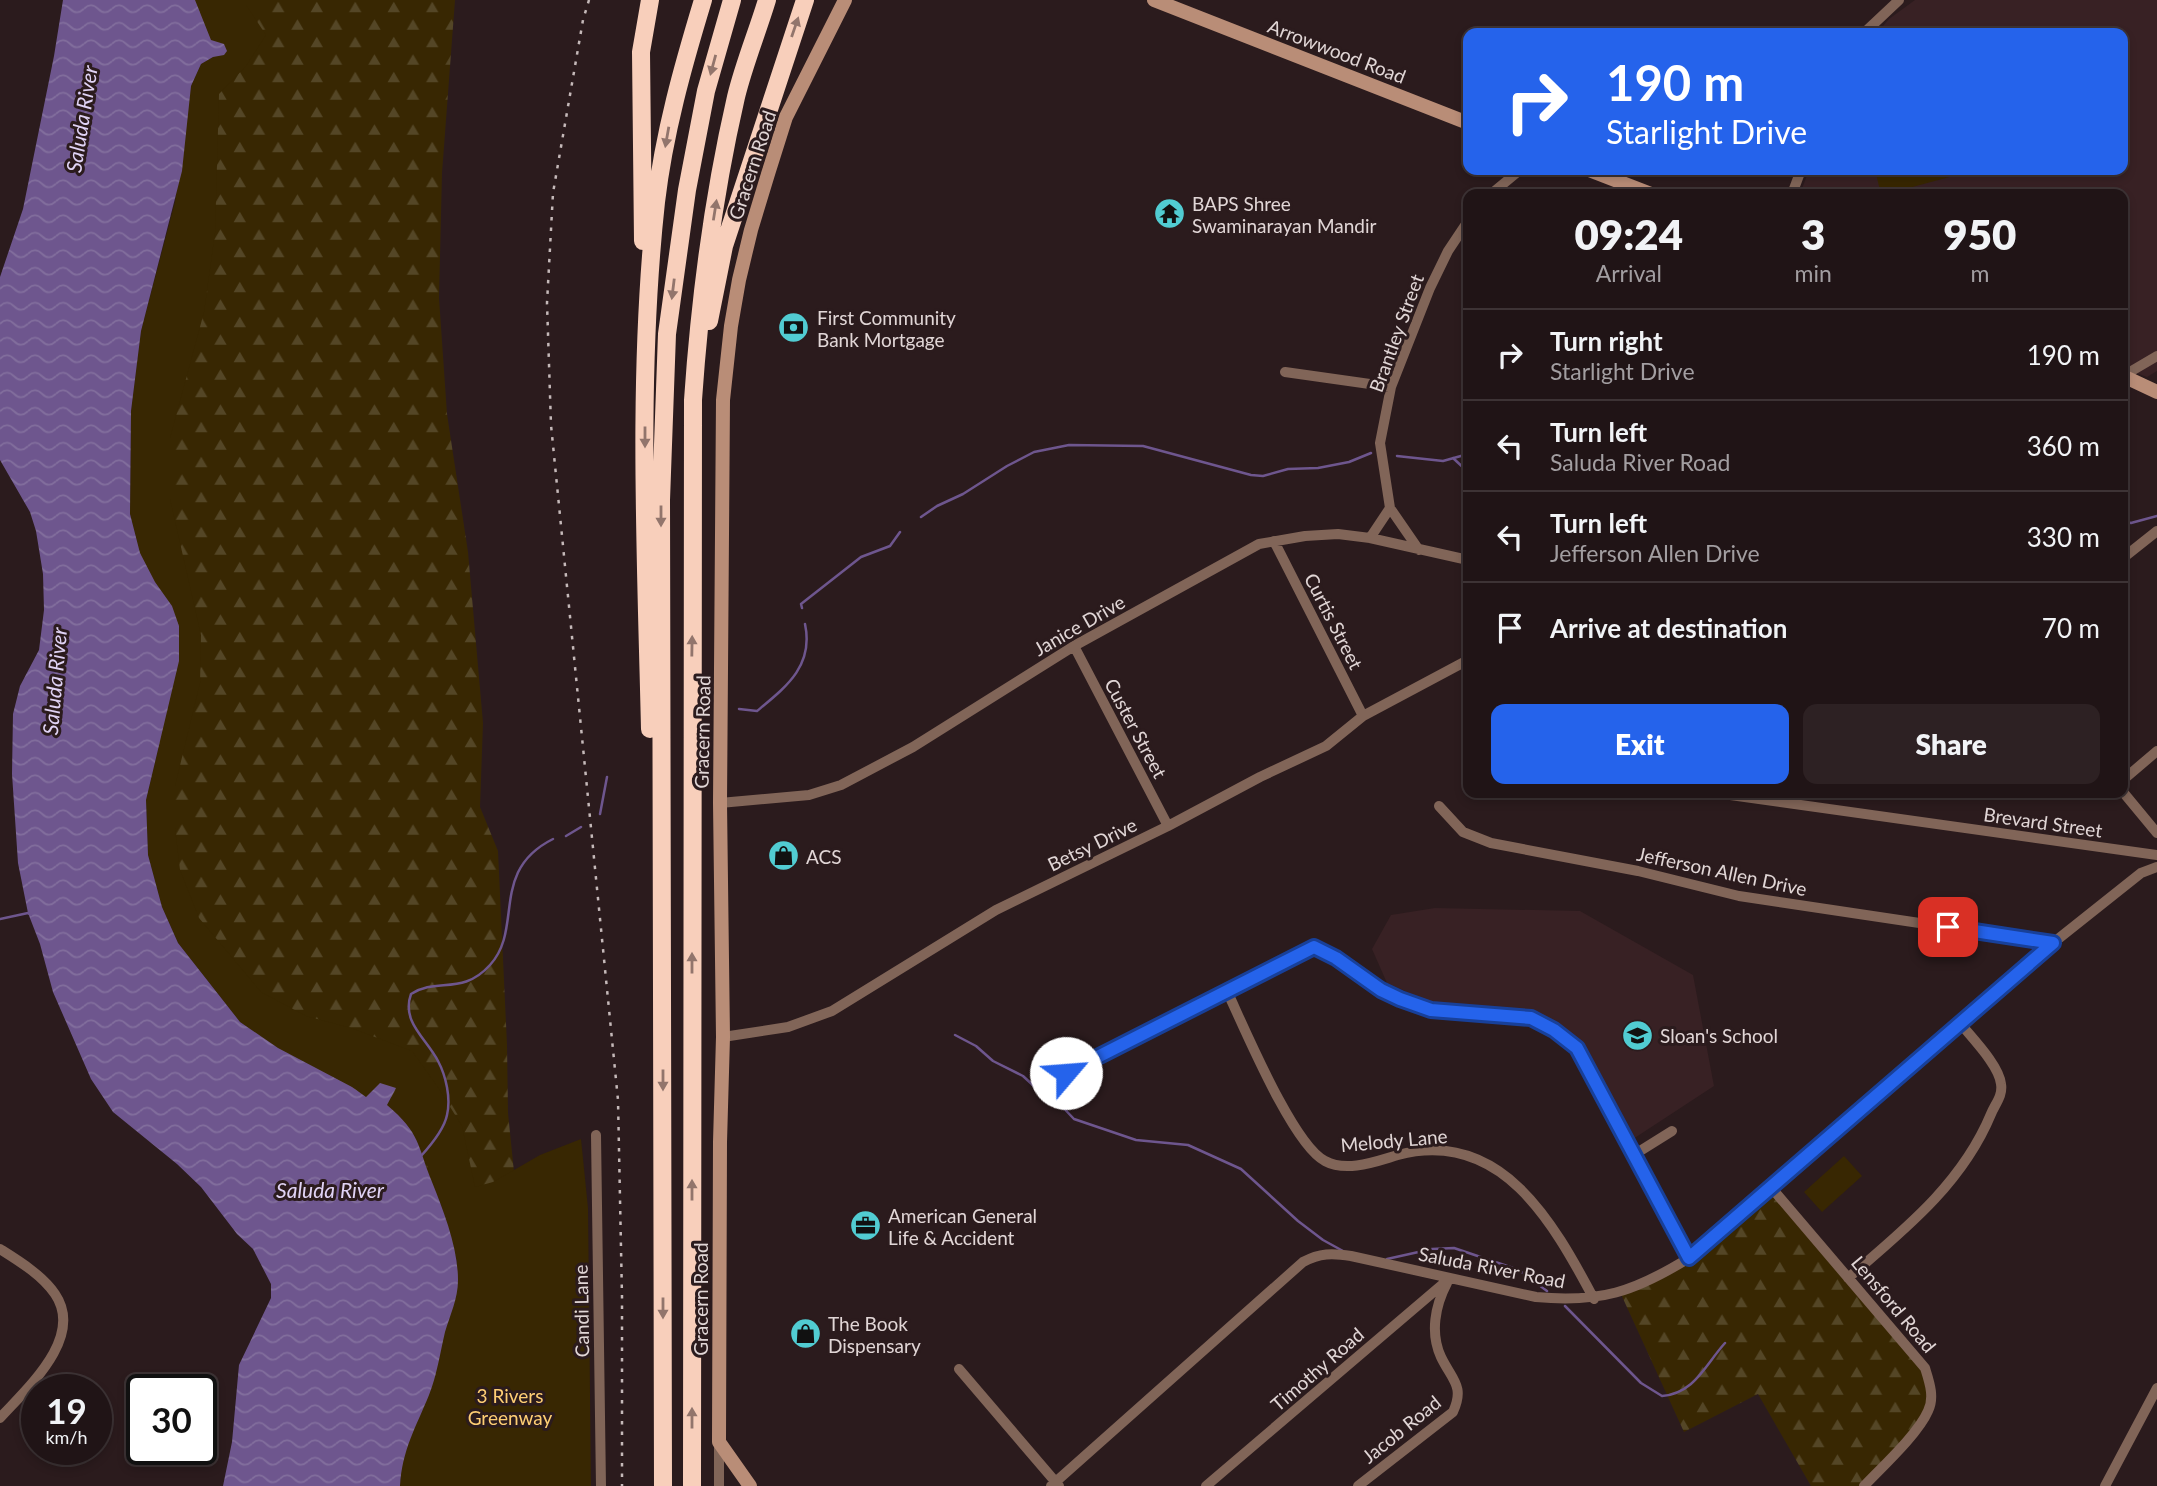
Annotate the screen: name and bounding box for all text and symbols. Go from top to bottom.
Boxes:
street label: Arrowwood Road [1265,14,1409,88]
one-way arrow [791,17,801,38]
text: 190 m [1606,53,1744,111]
one-way arrow [707,55,718,77]
icon: right [1491,56,1582,147]
water label: Saluda River [60,63,102,174]
street label: Gracern Road [724,108,780,222]
text: Starlight Drive [1606,112,1807,151]
one-way arrow [661,126,672,148]
place label: BAPS Shree Swaminarayan Mandir [1192,192,1377,237]
temple icon: BAPS Shree Swaminarayan Mandir [1152,197,1186,231]
one-way arrow [710,199,721,221]
text: 09:24 [1575,209,1683,259]
text: 3 [1801,209,1825,259]
text: 950 [1943,209,2016,259]
text: Arrival [1596,259,1662,287]
text: min [1795,259,1832,287]
text: m [1970,259,1989,287]
street label: Brantley Street [1364,271,1428,395]
one-way arrow [667,278,678,300]
place label: First Community Bank Mortgage [817,306,956,351]
bank icon: First Community Bank Mortgage [777,311,811,345]
text: Turn right [1550,325,1663,357]
icon: right [1491,336,1529,374]
text: 190 m [2027,339,2100,371]
text: Starlight Drive [1550,357,1695,385]
text: Turn left [1550,416,1647,448]
one-way arrow [639,426,651,448]
icon: left [1491,427,1529,465]
text: 360 m [2027,430,2100,462]
text: Saluda River Road [1550,448,1730,476]
one-way arrow [655,505,667,527]
text: Turn left [1550,507,1647,539]
icon: left [1491,518,1529,556]
text: 330 m [2027,521,2100,553]
text: Jefferson Allen Drive [1550,539,1760,567]
street label: Curtis Street [1300,569,1368,673]
street label: Janice Drive [1029,590,1129,660]
icon: arrive [1491,609,1529,647]
text: Arrive at destination [1550,612,1787,644]
text: 70 m [2042,612,2100,644]
water label: Saluda River [37,625,71,736]
one-way arrow [687,634,698,656]
street label: Custer Street [1100,674,1172,782]
street label: Gracern Road [690,675,714,789]
button: Exit [1491,704,1789,784]
button: Share [1803,704,2100,784]
street label: Brevard Street [1982,802,2104,842]
street label: Betsy Drive [1044,813,1140,875]
shop icon: ACS [766,839,800,873]
street label: Jefferson Allen Drive [1635,842,1809,900]
place label: ACS [806,845,842,868]
pin [1918,897,1978,957]
icon: arrive [1929,908,1967,946]
one-way arrow [686,952,698,974]
school or university icon: Sloan's School [1620,1018,1654,1052]
place label: Sloan's School [1660,1024,1778,1047]
position arrow [1029,1036,1103,1110]
one-way arrow [657,1069,669,1091]
street label: Melody Lane [1340,1124,1448,1156]
water label: Saluda River [276,1177,385,1202]
one-way arrow [686,1179,698,1201]
place label: American General Life & Accident [888,1204,1037,1249]
office icon: American General Life & Accident [848,1209,882,1243]
street label: Saluda River Road [1417,1241,1567,1293]
street label: Gracern Road [689,1242,712,1356]
street label: Lensford Road [1847,1251,1941,1357]
street label: Candi Lane [569,1264,593,1358]
one-way arrow [657,1297,669,1319]
place label: The Book Dispensary [828,1312,921,1357]
shop icon: The Book Dispensary [788,1317,822,1351]
street label: Timothy Road [1266,1322,1368,1416]
speed limit sign: 30 [126,1374,217,1465]
park label: 3 Rivers Greenway [468,1384,553,1429]
text: 19 [46,1389,87,1431]
street label: Jacob Road [1357,1390,1445,1468]
one-way arrow [686,1407,698,1429]
text: km/h [45,1426,88,1448]

